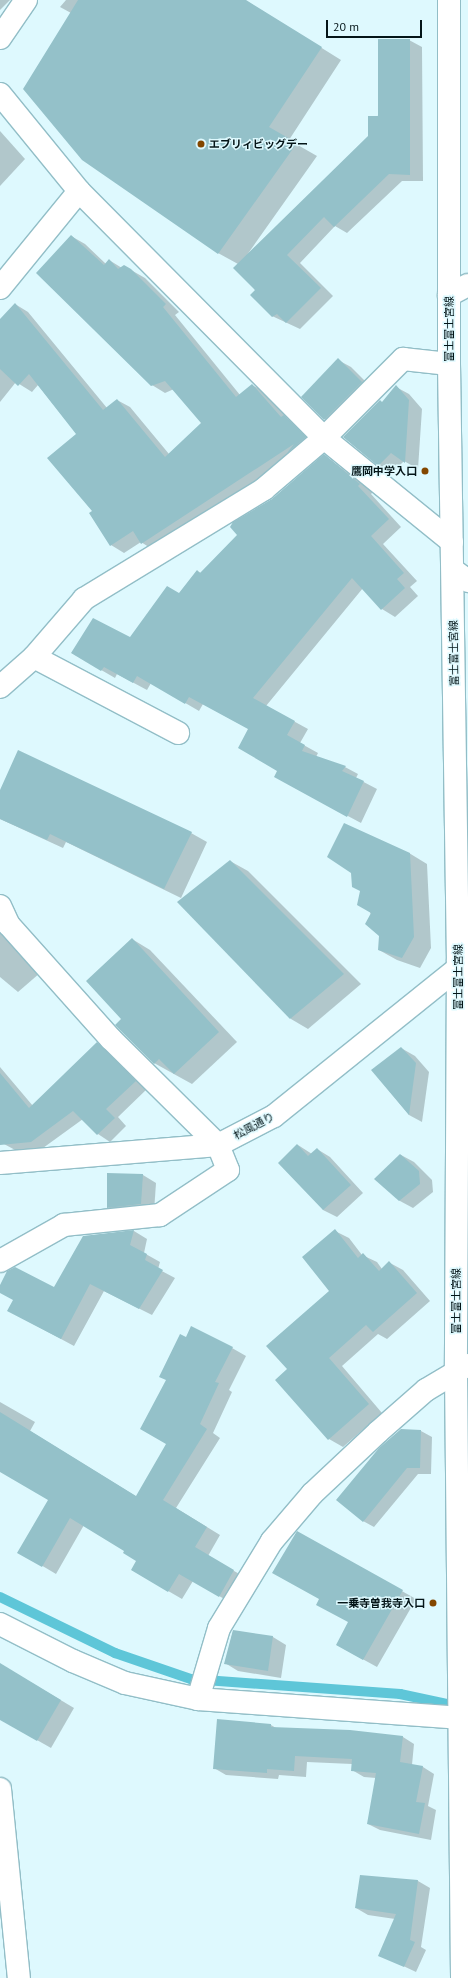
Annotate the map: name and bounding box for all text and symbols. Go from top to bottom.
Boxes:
scale bar [328,12,424,38]
text: 20 m [333,19,359,34]
place label: エブリィビッグデー [209,137,308,151]
marker: エブリィビッグデー [196,139,206,149]
street label: 富士富士宮線 [442,296,456,362]
place label: 鷹岡中学入口 [351,464,417,478]
marker: 鷹岡中学入口 [420,466,430,476]
street label: 富士富士宮線 [447,620,461,686]
street label: 富士富士宮線 [451,944,465,1010]
street label: 松風通り [231,1110,277,1142]
street label: 富士富士宮線 [449,1268,463,1334]
place label: 一乗寺曽我寺入口 [337,1596,425,1610]
marker: 一乗寺曽我寺入口 [428,1598,438,1608]

